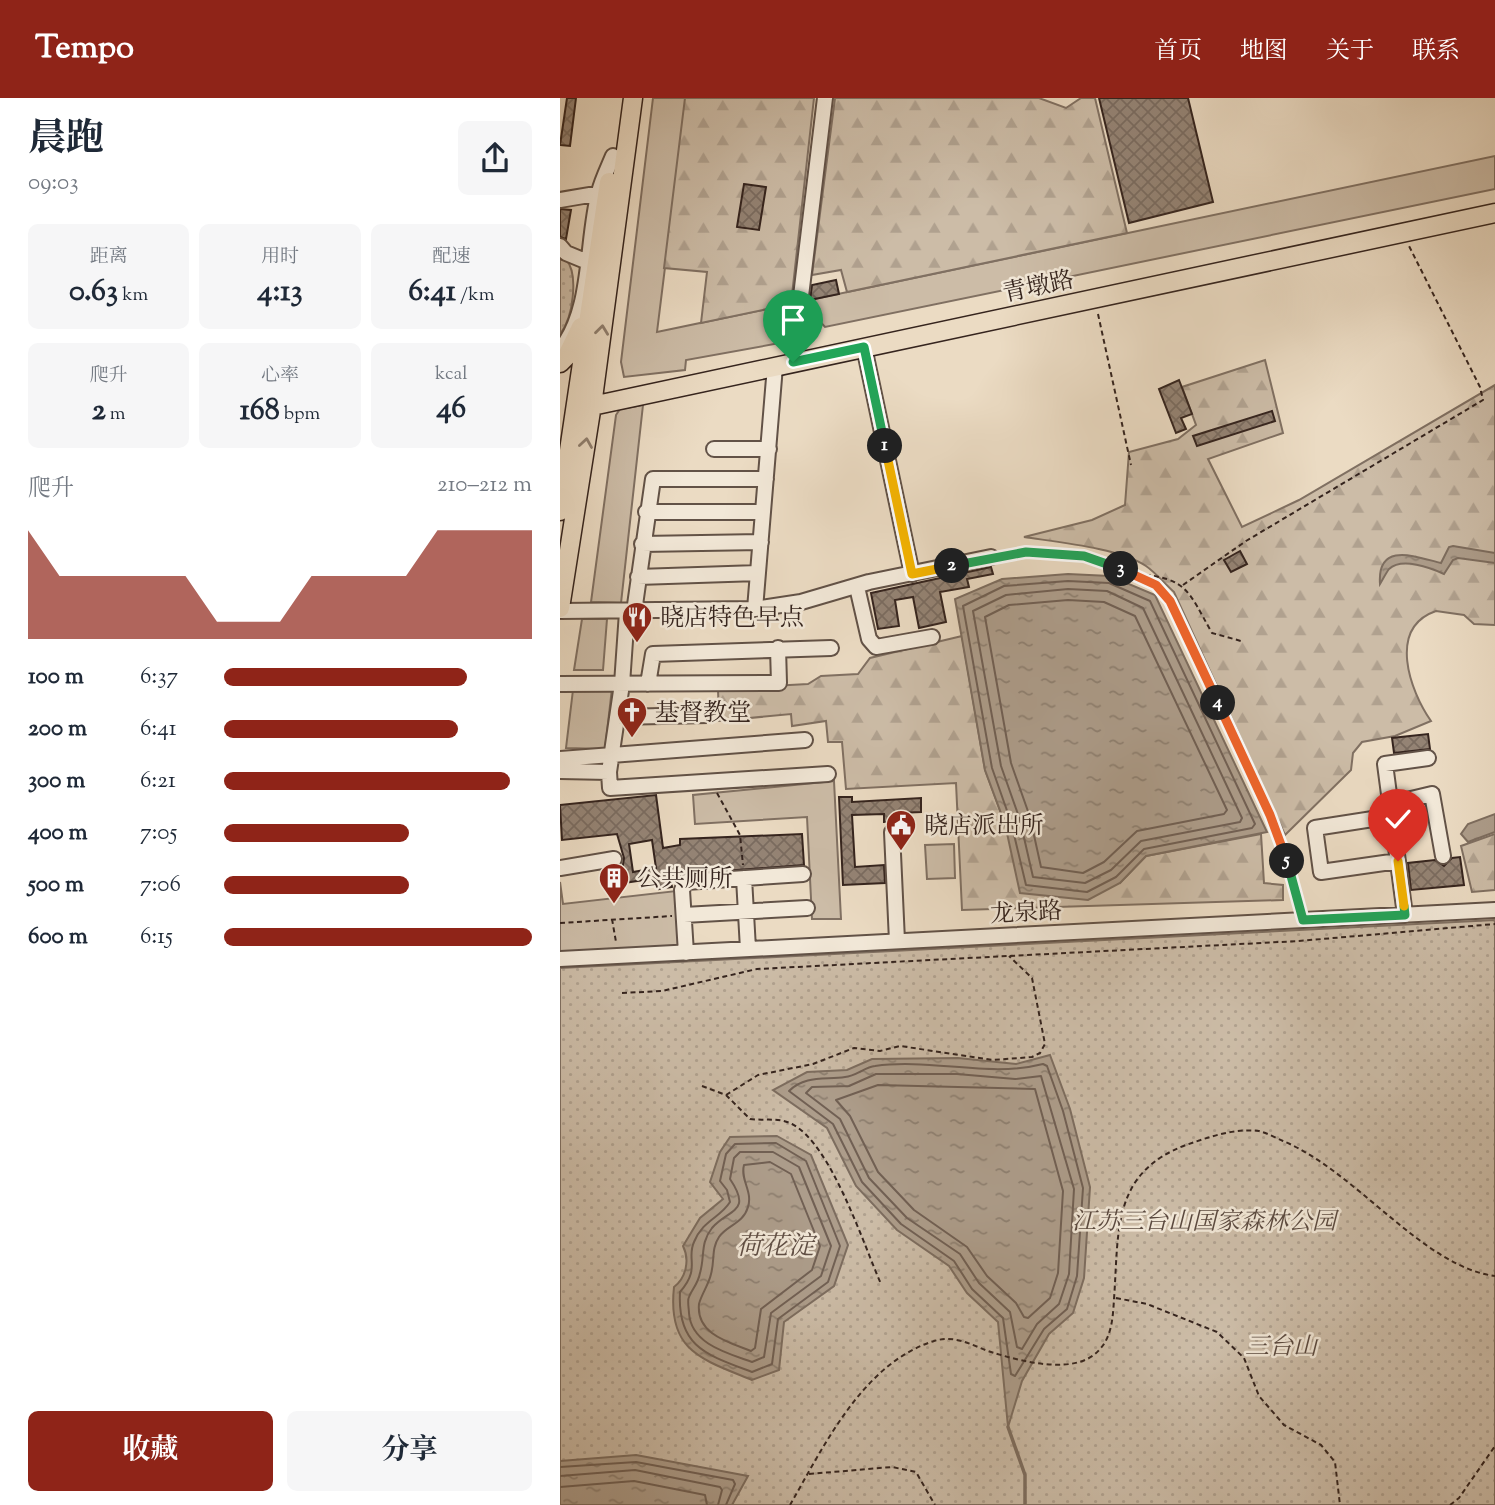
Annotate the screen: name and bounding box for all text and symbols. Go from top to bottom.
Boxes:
text: Tempo [35,25,134,73]
text: 首页 [1154,35,1202,69]
text: 地图 [1240,35,1288,69]
text: 关于 [1326,35,1374,69]
text: 联系 [1412,35,1460,69]
text: 晨跑 [28,114,104,168]
button: share [458,121,532,195]
text: 09:03 [28,167,79,200]
text: 距离 [90,244,128,271]
text: 用时 [261,244,299,271]
text: 配速 [432,244,470,271]
street label: 青墩路 [1000,264,1077,312]
text: 0.63 [69,271,118,314]
text: 4:13 [257,271,303,314]
text: 6:41 [408,271,456,314]
text: km [118,282,148,309]
text: /km [456,282,494,309]
pin [763,290,823,362]
icon: arrive [774,301,812,339]
one-way arrow [594,324,609,336]
text: kcal [435,361,468,388]
text: 爬升 [90,363,128,390]
text: 心率 [261,363,299,390]
text: 46 [436,388,466,431]
text: 2 [92,390,106,433]
text: 168 [240,390,280,433]
text: m [106,401,126,428]
text: bpm [280,401,320,428]
pin: 1 [868,428,902,464]
text: 1 [881,432,888,459]
one-way arrow [578,437,593,449]
text: 210–212 m [437,469,532,502]
text: 爬升 [28,473,74,506]
pin: 2 [934,548,970,584]
text: 2 [947,552,956,579]
pin: 3 [1104,552,1138,587]
text: 3 [1117,555,1124,582]
restaurant icon: 晓店特色早点 [620,600,654,644]
place label: 晓店特色早点 [660,602,804,636]
text: 100 m [28,661,84,694]
text: 6:37 [140,661,178,694]
pin: 4 [1200,686,1236,720]
text: 4 [1213,689,1222,716]
church icon: 基督教堂 [615,695,649,739]
place label: 基督教堂 [655,697,751,731]
text: 200 m [28,713,87,746]
text: 6:41 [140,713,177,746]
text: 300 m [28,765,85,798]
text: 6:21 [140,765,176,798]
pin [1368,789,1428,861]
icon: check [1379,800,1417,838]
public building icon: 晓店派出所 [884,808,918,852]
place label: 晓店派出所 [924,810,1044,844]
text: 400 m [28,817,88,850]
text: 7:05 [140,817,177,850]
pin: 5 [1270,844,1304,878]
text: 5 [1283,847,1290,874]
building icon: 公共厕所 [597,861,631,905]
place label: 公共厕所 [637,863,733,897]
text: 500 m [28,869,84,902]
text: 7:06 [140,869,181,902]
street label: 龙泉路 [989,895,1063,933]
text: 600 m [28,921,88,954]
text: 6:15 [140,921,173,954]
park label: 江苏三台山国家森林公园 [1072,1206,1340,1240]
water label: 荷花淀 [736,1229,818,1266]
park label: 三台山 [1245,1331,1319,1365]
button: 收藏 [28,1411,273,1491]
button: 分享 [287,1411,532,1491]

